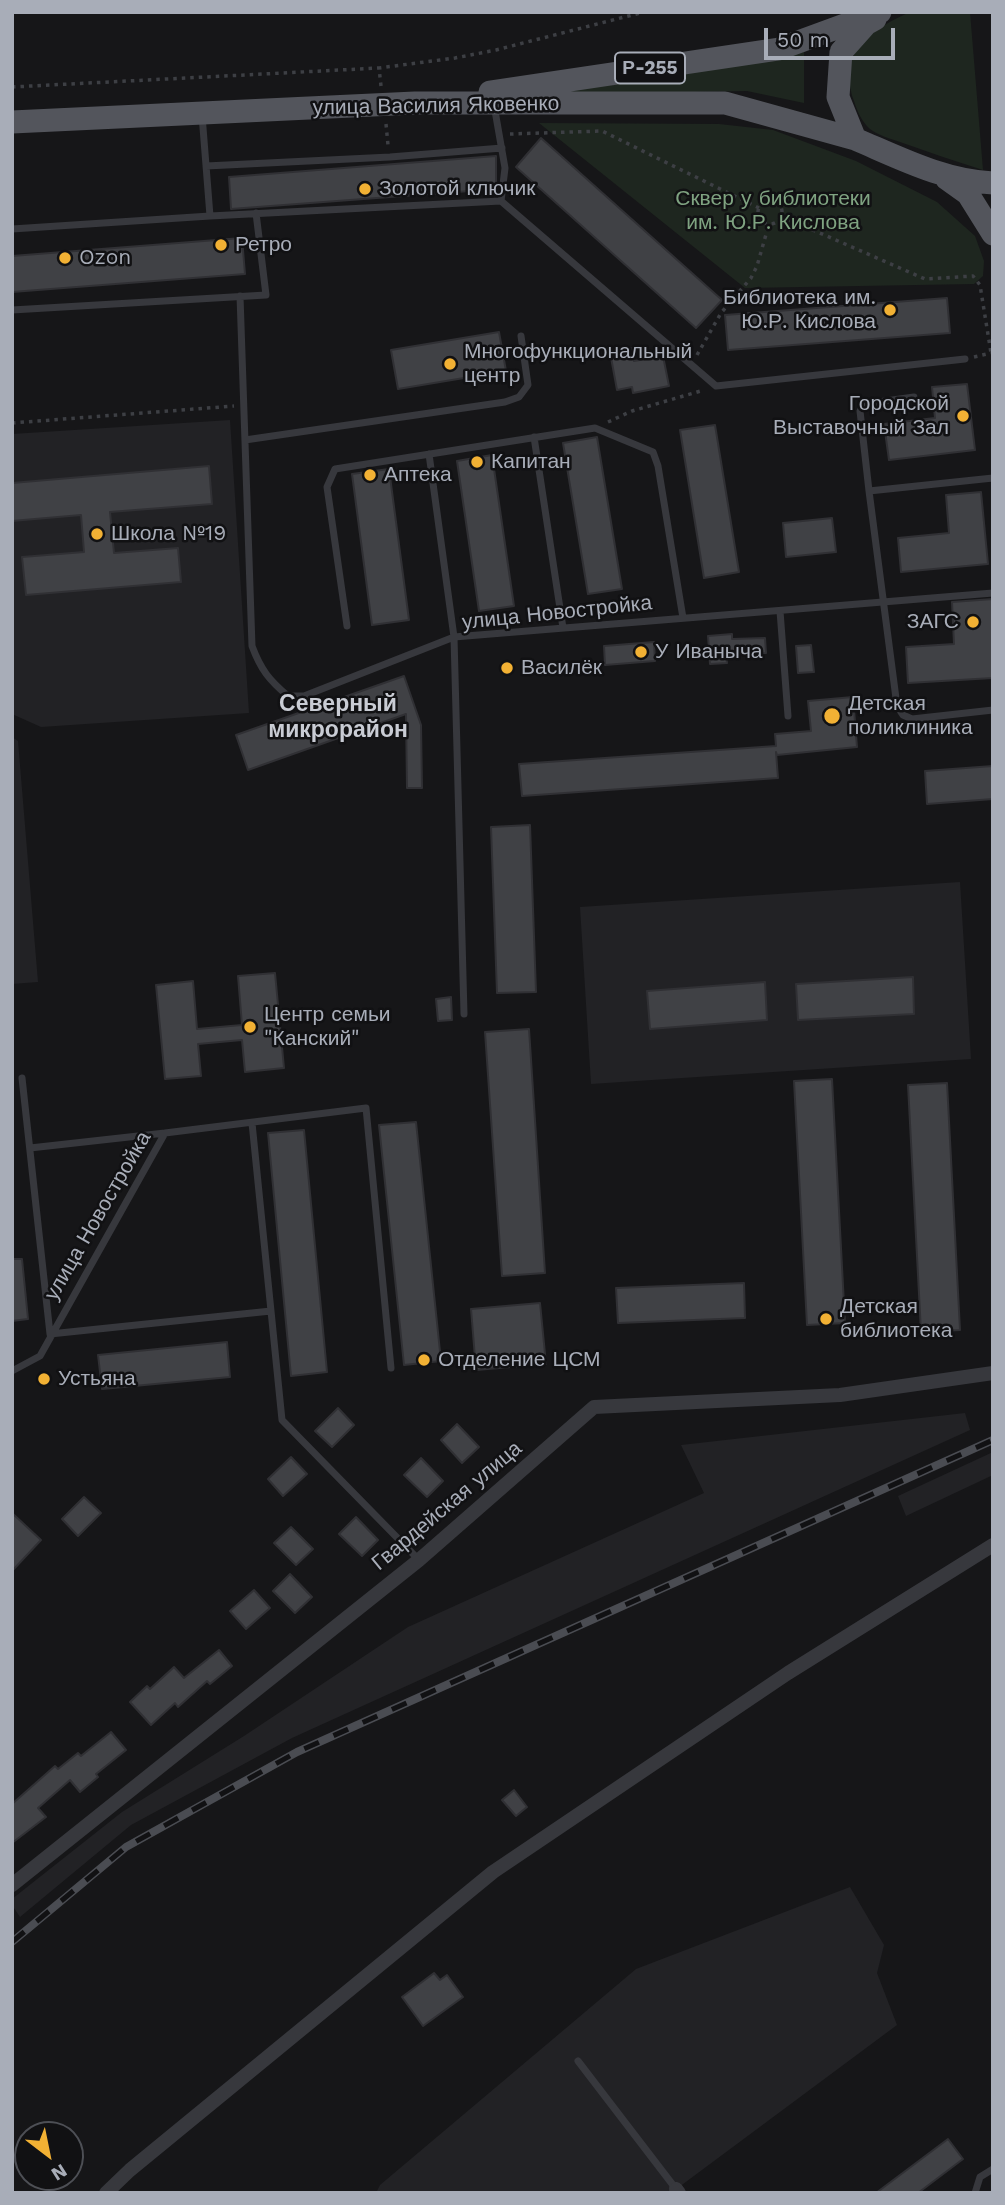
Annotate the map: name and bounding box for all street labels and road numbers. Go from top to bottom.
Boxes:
road number: Р-255 [615,52,685,83]
street label: улица Василия Яковенко [312,91,560,121]
street label: улица Новостройка [461,590,653,636]
street label: улица Новостройка [39,1127,157,1305]
street label: Гвардейская улица [367,1436,527,1576]

